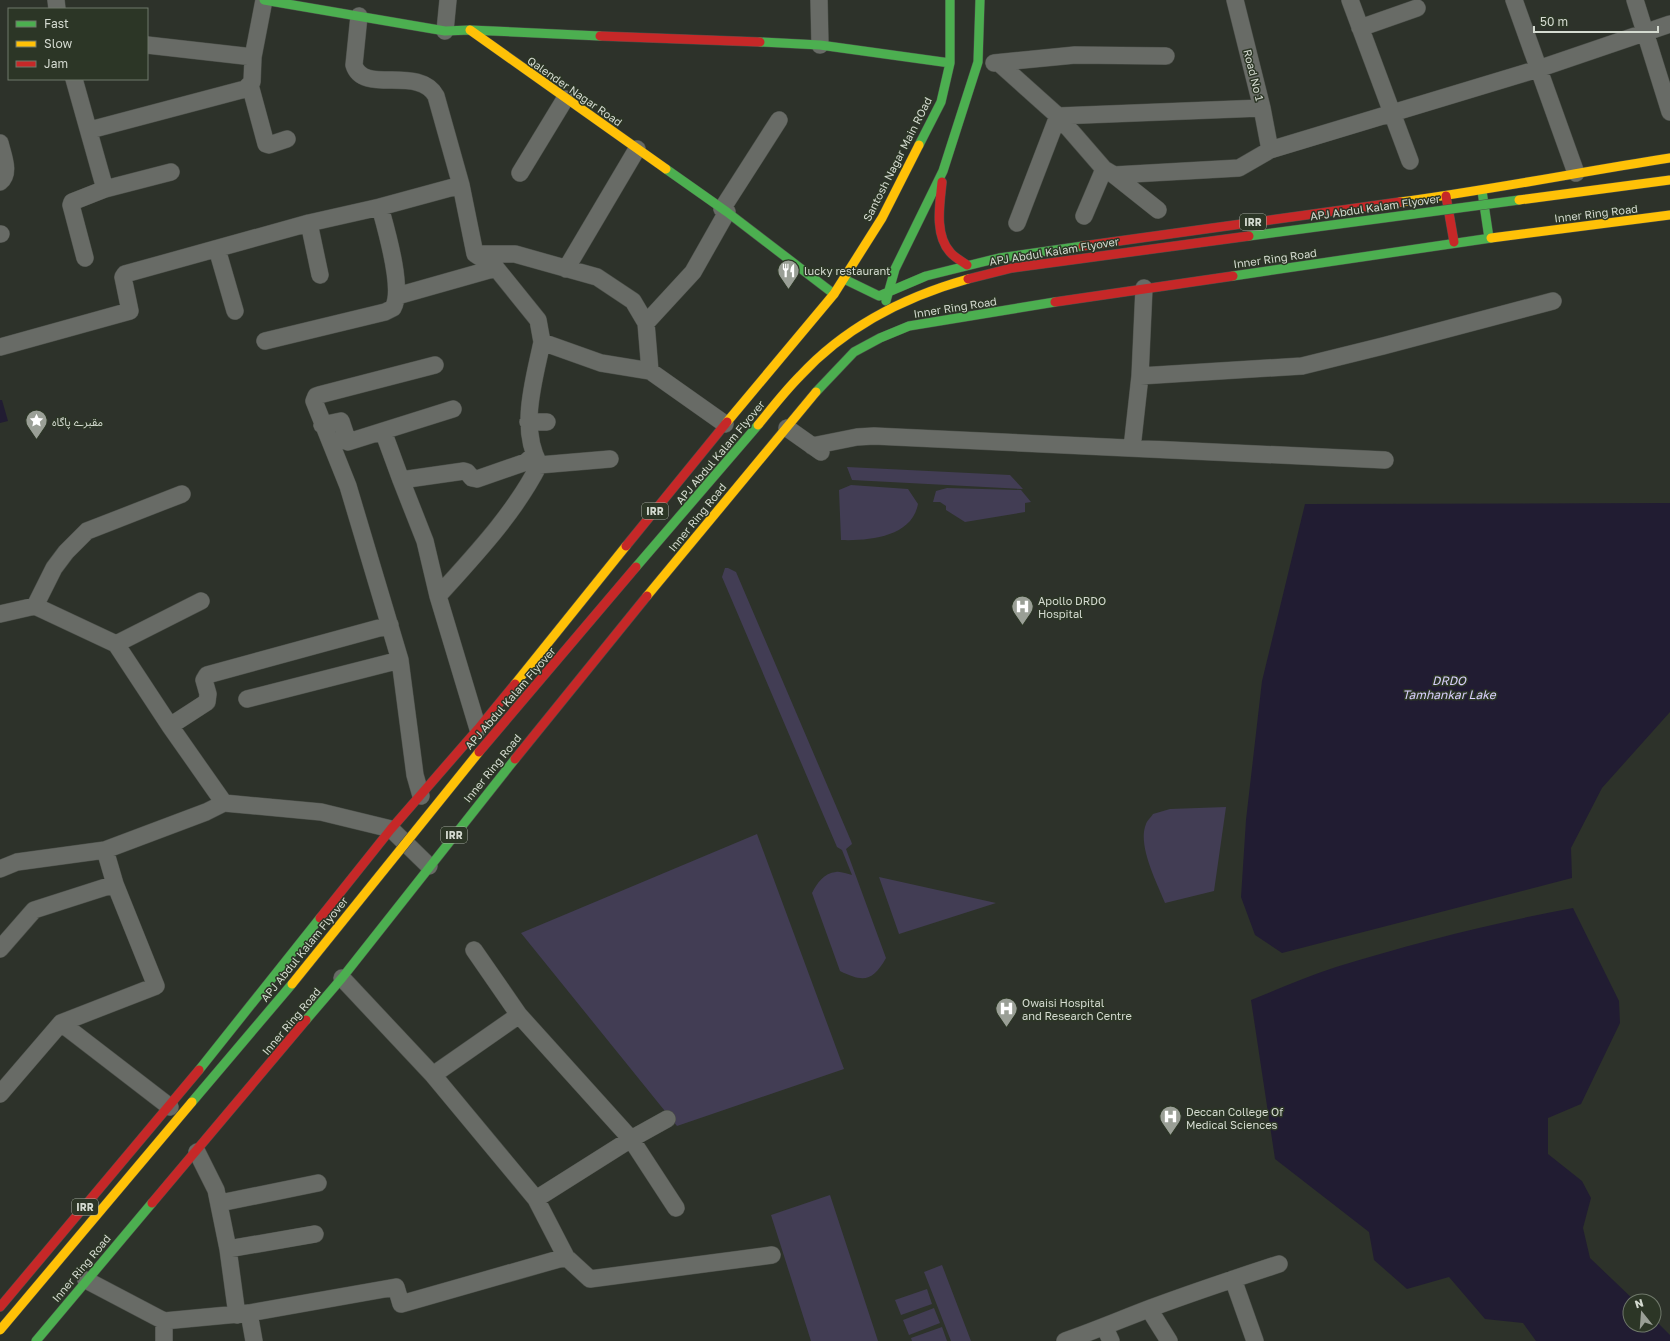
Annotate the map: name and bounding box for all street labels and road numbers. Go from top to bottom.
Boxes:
street label: Road No 1 [1241,48,1267,102]
street label: Qalender Nagar Road [525,53,625,129]
street label: Santosh Nagar Main ROad [860,95,934,223]
street label: APJ Abdul Kalam Flyover [1309,191,1442,223]
street label: Inner Ring Road [1553,201,1639,225]
road number: IRR [1240,214,1266,230]
street label: APJ Abdul Kalam Flyover [988,234,1120,268]
street label: Inner Ring Road [1232,246,1318,270]
street label: Inner Ring Road [912,294,998,320]
street label: APJ Abdul Kalam Flyover [673,397,768,506]
street label: Inner Ring Road [665,480,729,554]
road number: IRR [642,503,668,519]
street label: APJ Abdul Kalam Flyover [462,644,558,752]
street label: Inner Ring Road [460,731,524,805]
road number: IRR [441,827,467,843]
street label: APJ Abdul Kalam Flyover [258,893,351,1004]
street label: Inner Ring Road [259,985,323,1057]
road number: IRR [72,1199,98,1215]
street label: Inner Ring Road [49,1232,113,1304]

